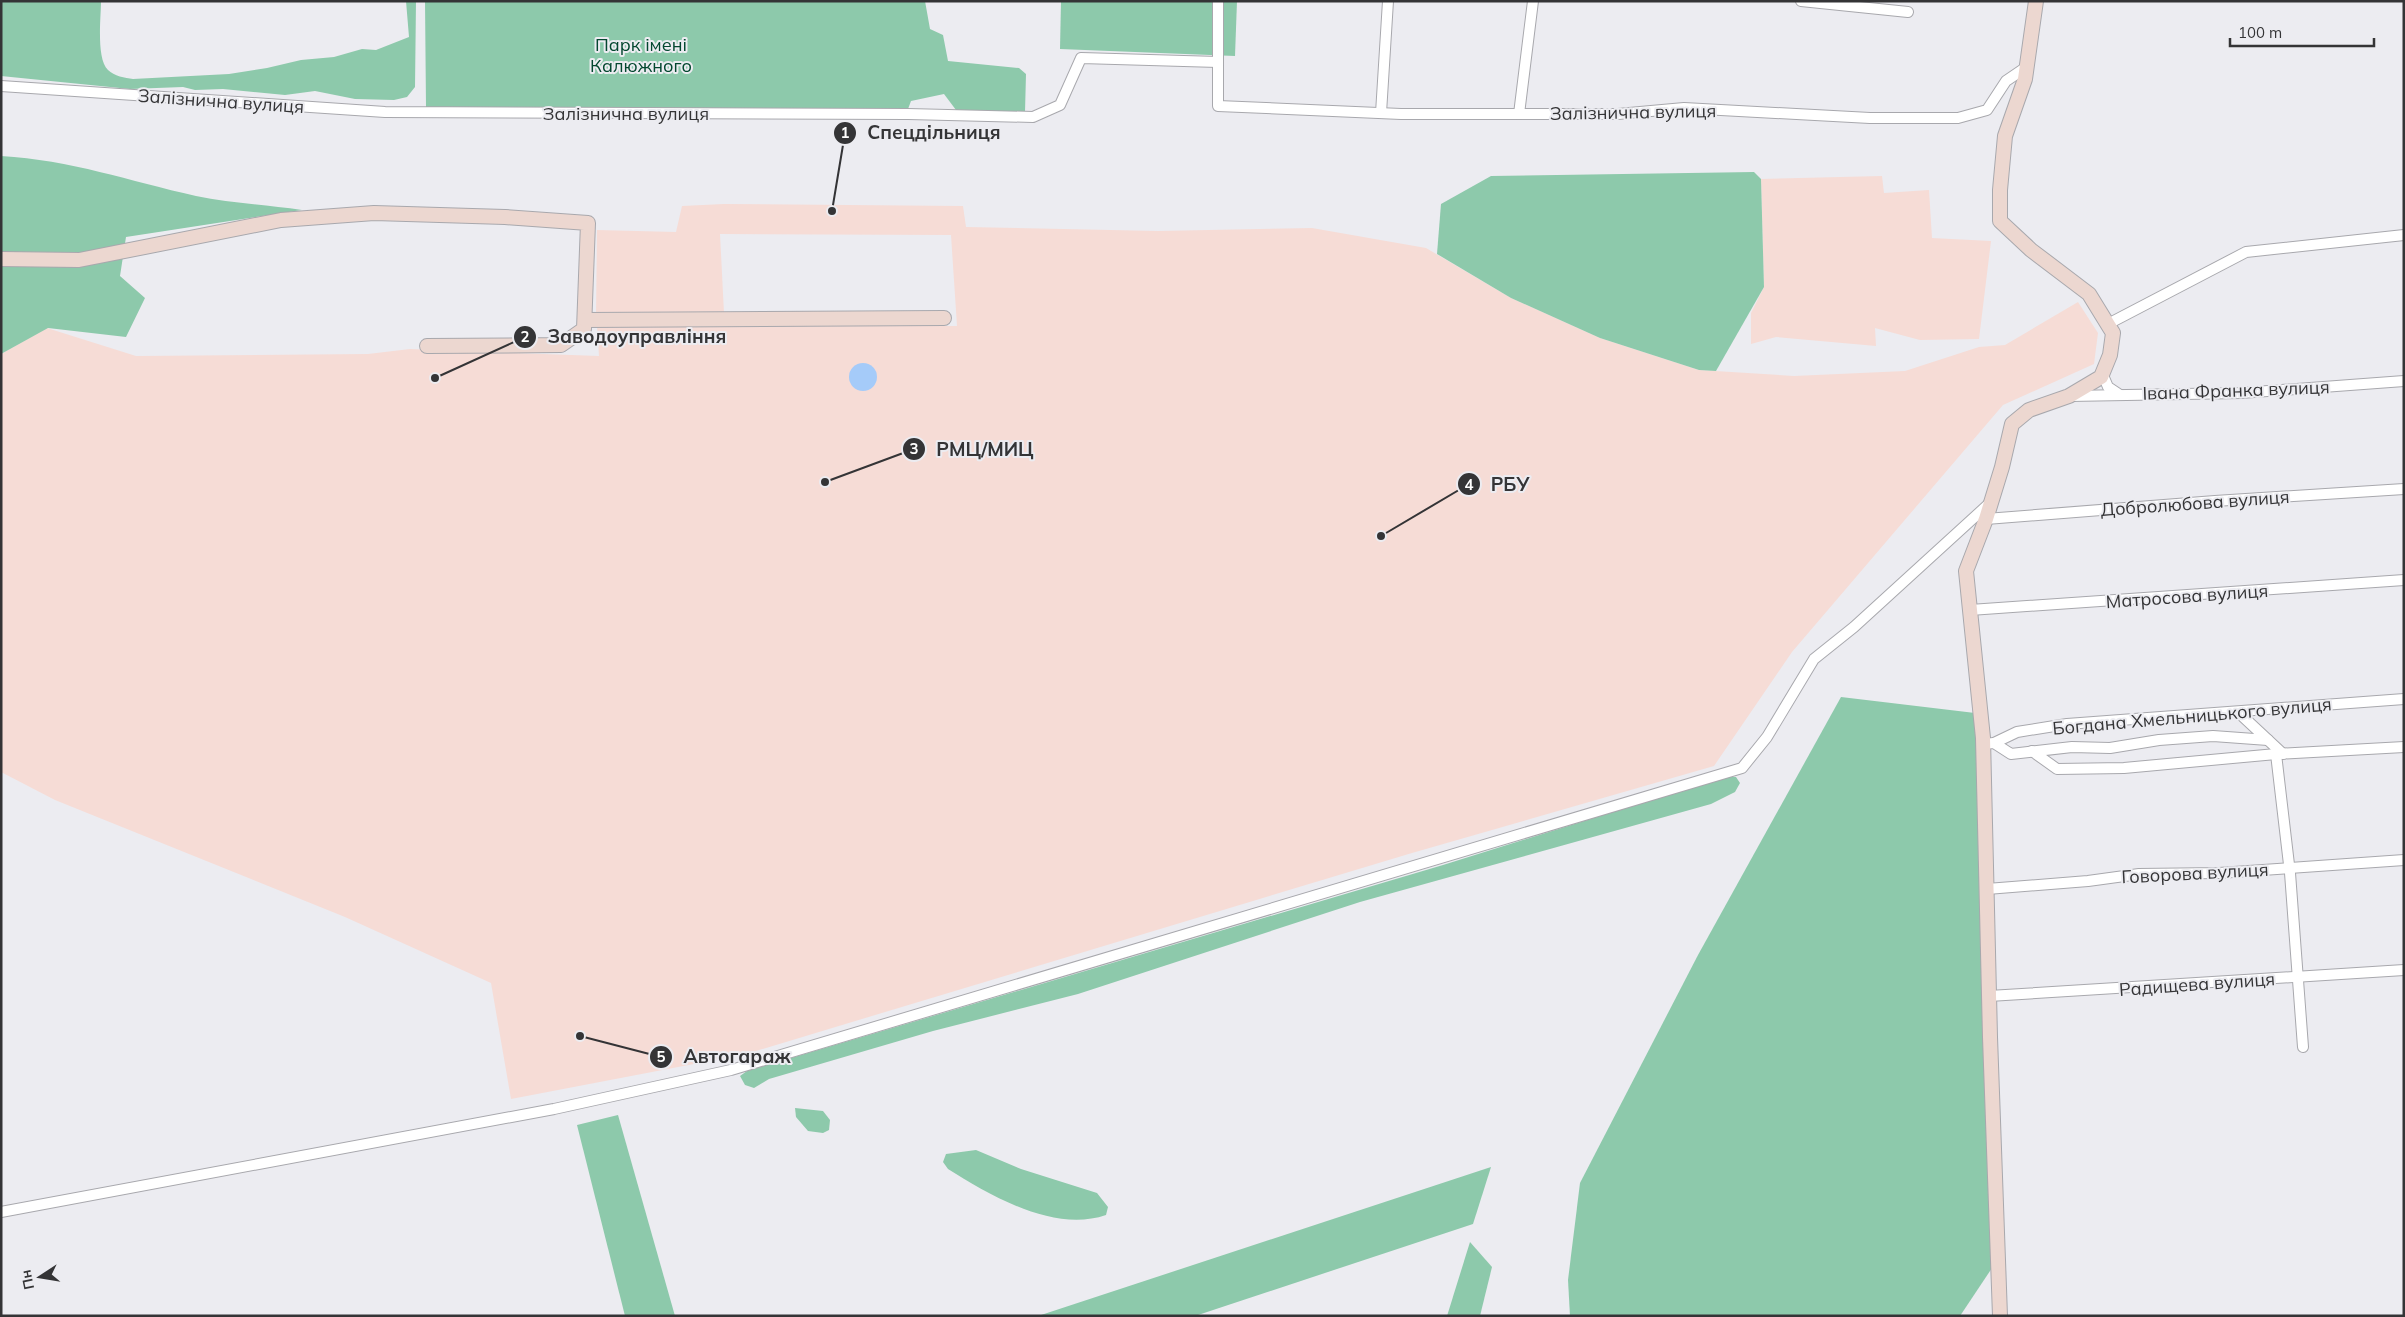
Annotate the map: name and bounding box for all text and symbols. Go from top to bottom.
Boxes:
scale bar [2230,15,2374,47]
text: 100 m [2238,23,2282,42]
park label: Парк імені Калюжного [590,33,692,77]
street label: Залізнична вулиця [137,84,305,118]
street label: Залізнична вулиця [1550,99,1716,125]
street label: Залізнична вулиця [543,102,709,125]
callout: Спецдільниця [833,116,1011,150]
text: Спецдільниця [867,120,1001,144]
text: 1 [840,123,850,142]
callout: Заводоуправління [512,320,736,354]
text: Заводоуправління [548,324,726,348]
text: 2 [520,327,530,346]
street label: Івана Франка вулиця [2142,375,2330,405]
callout: РМЦ/МИЦ [902,432,1044,466]
text: РМЦ/МИЦ [936,437,1034,461]
text: 3 [909,439,919,458]
callout: РБУ [1456,467,1540,501]
text: РБУ [1491,472,1530,496]
text: 4 [1464,475,1474,494]
street label: Добролюбова вулиця [2100,485,2290,521]
street label: Матросова вулиця [2105,579,2269,613]
street label: Богдана Хмельницького вулиця [2051,692,2333,740]
street label: Говорова вулиця [2121,858,2269,888]
street label: Радищева вулиця [2118,967,2276,1001]
callout: Автогараж [648,1040,800,1074]
text: Автогараж [683,1044,791,1068]
text: 5 [656,1047,666,1066]
north arrow [15,1252,65,1302]
text: Пн [16,1268,38,1291]

